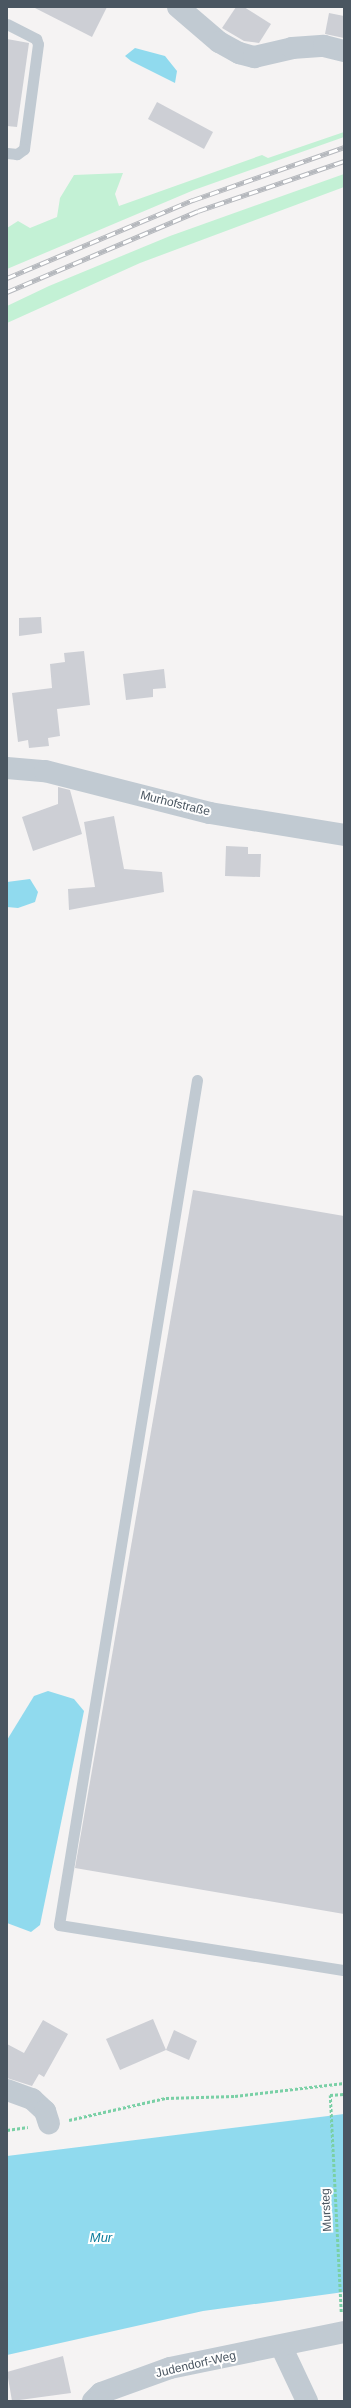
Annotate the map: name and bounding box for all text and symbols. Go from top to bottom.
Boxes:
street label: Murhofstraße [139,788,211,820]
street label: Mursteg [319,2188,335,2232]
water label: Mur [90,2230,112,2246]
street label: Judendorf-Weg [155,2349,237,2381]

